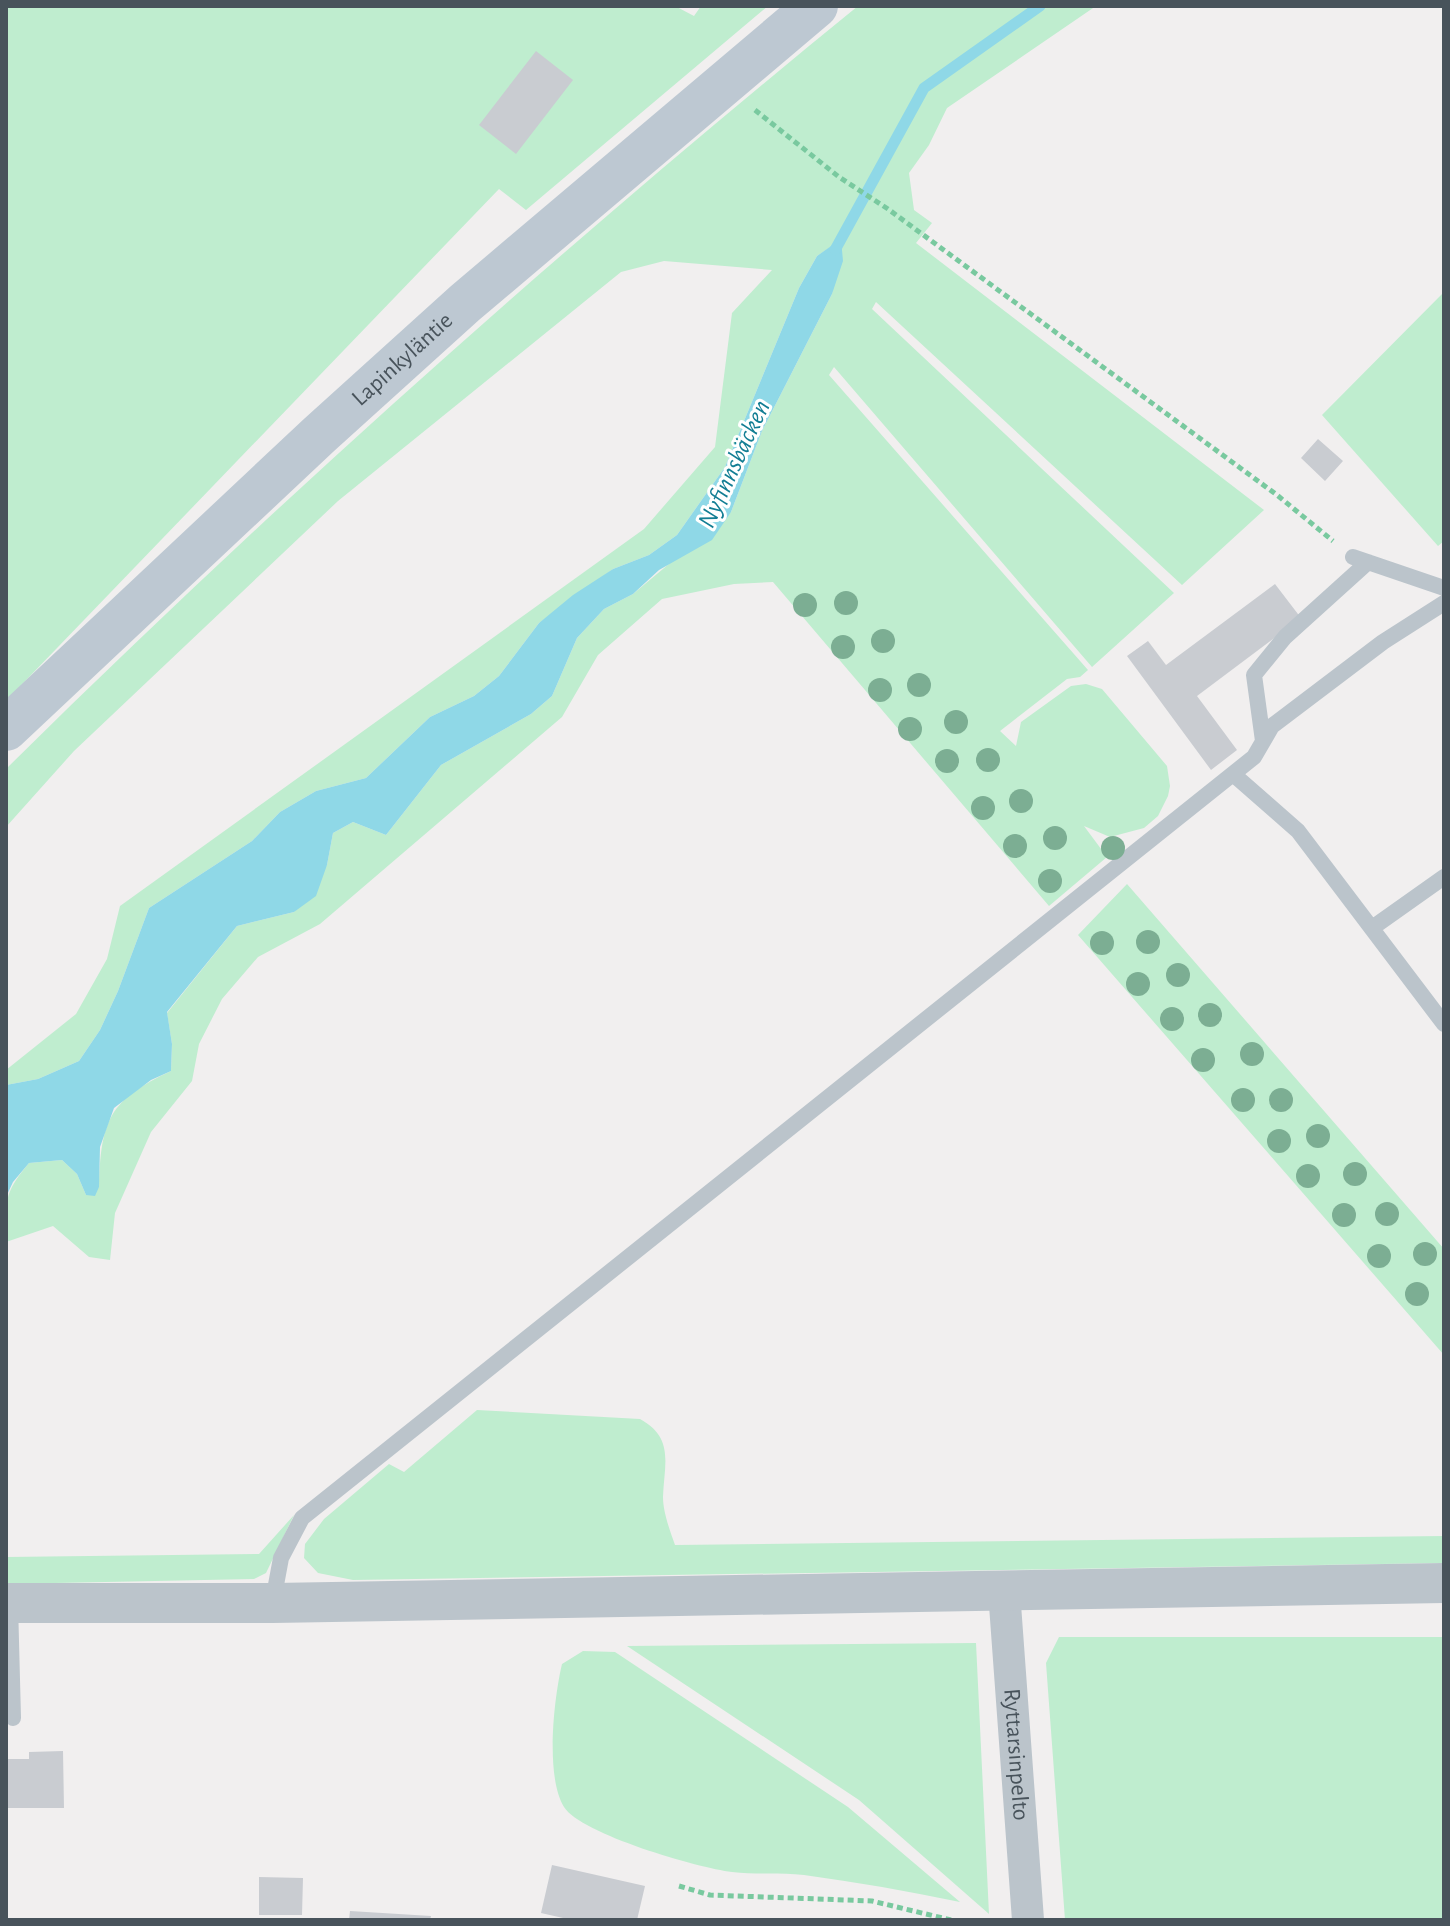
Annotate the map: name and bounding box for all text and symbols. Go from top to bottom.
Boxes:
street label: Lapinkyläntie [348,308,457,411]
water label: Nyfinnsbäcken [693,396,775,532]
street label: Ryttarsinpelto [999,1688,1033,1822]

